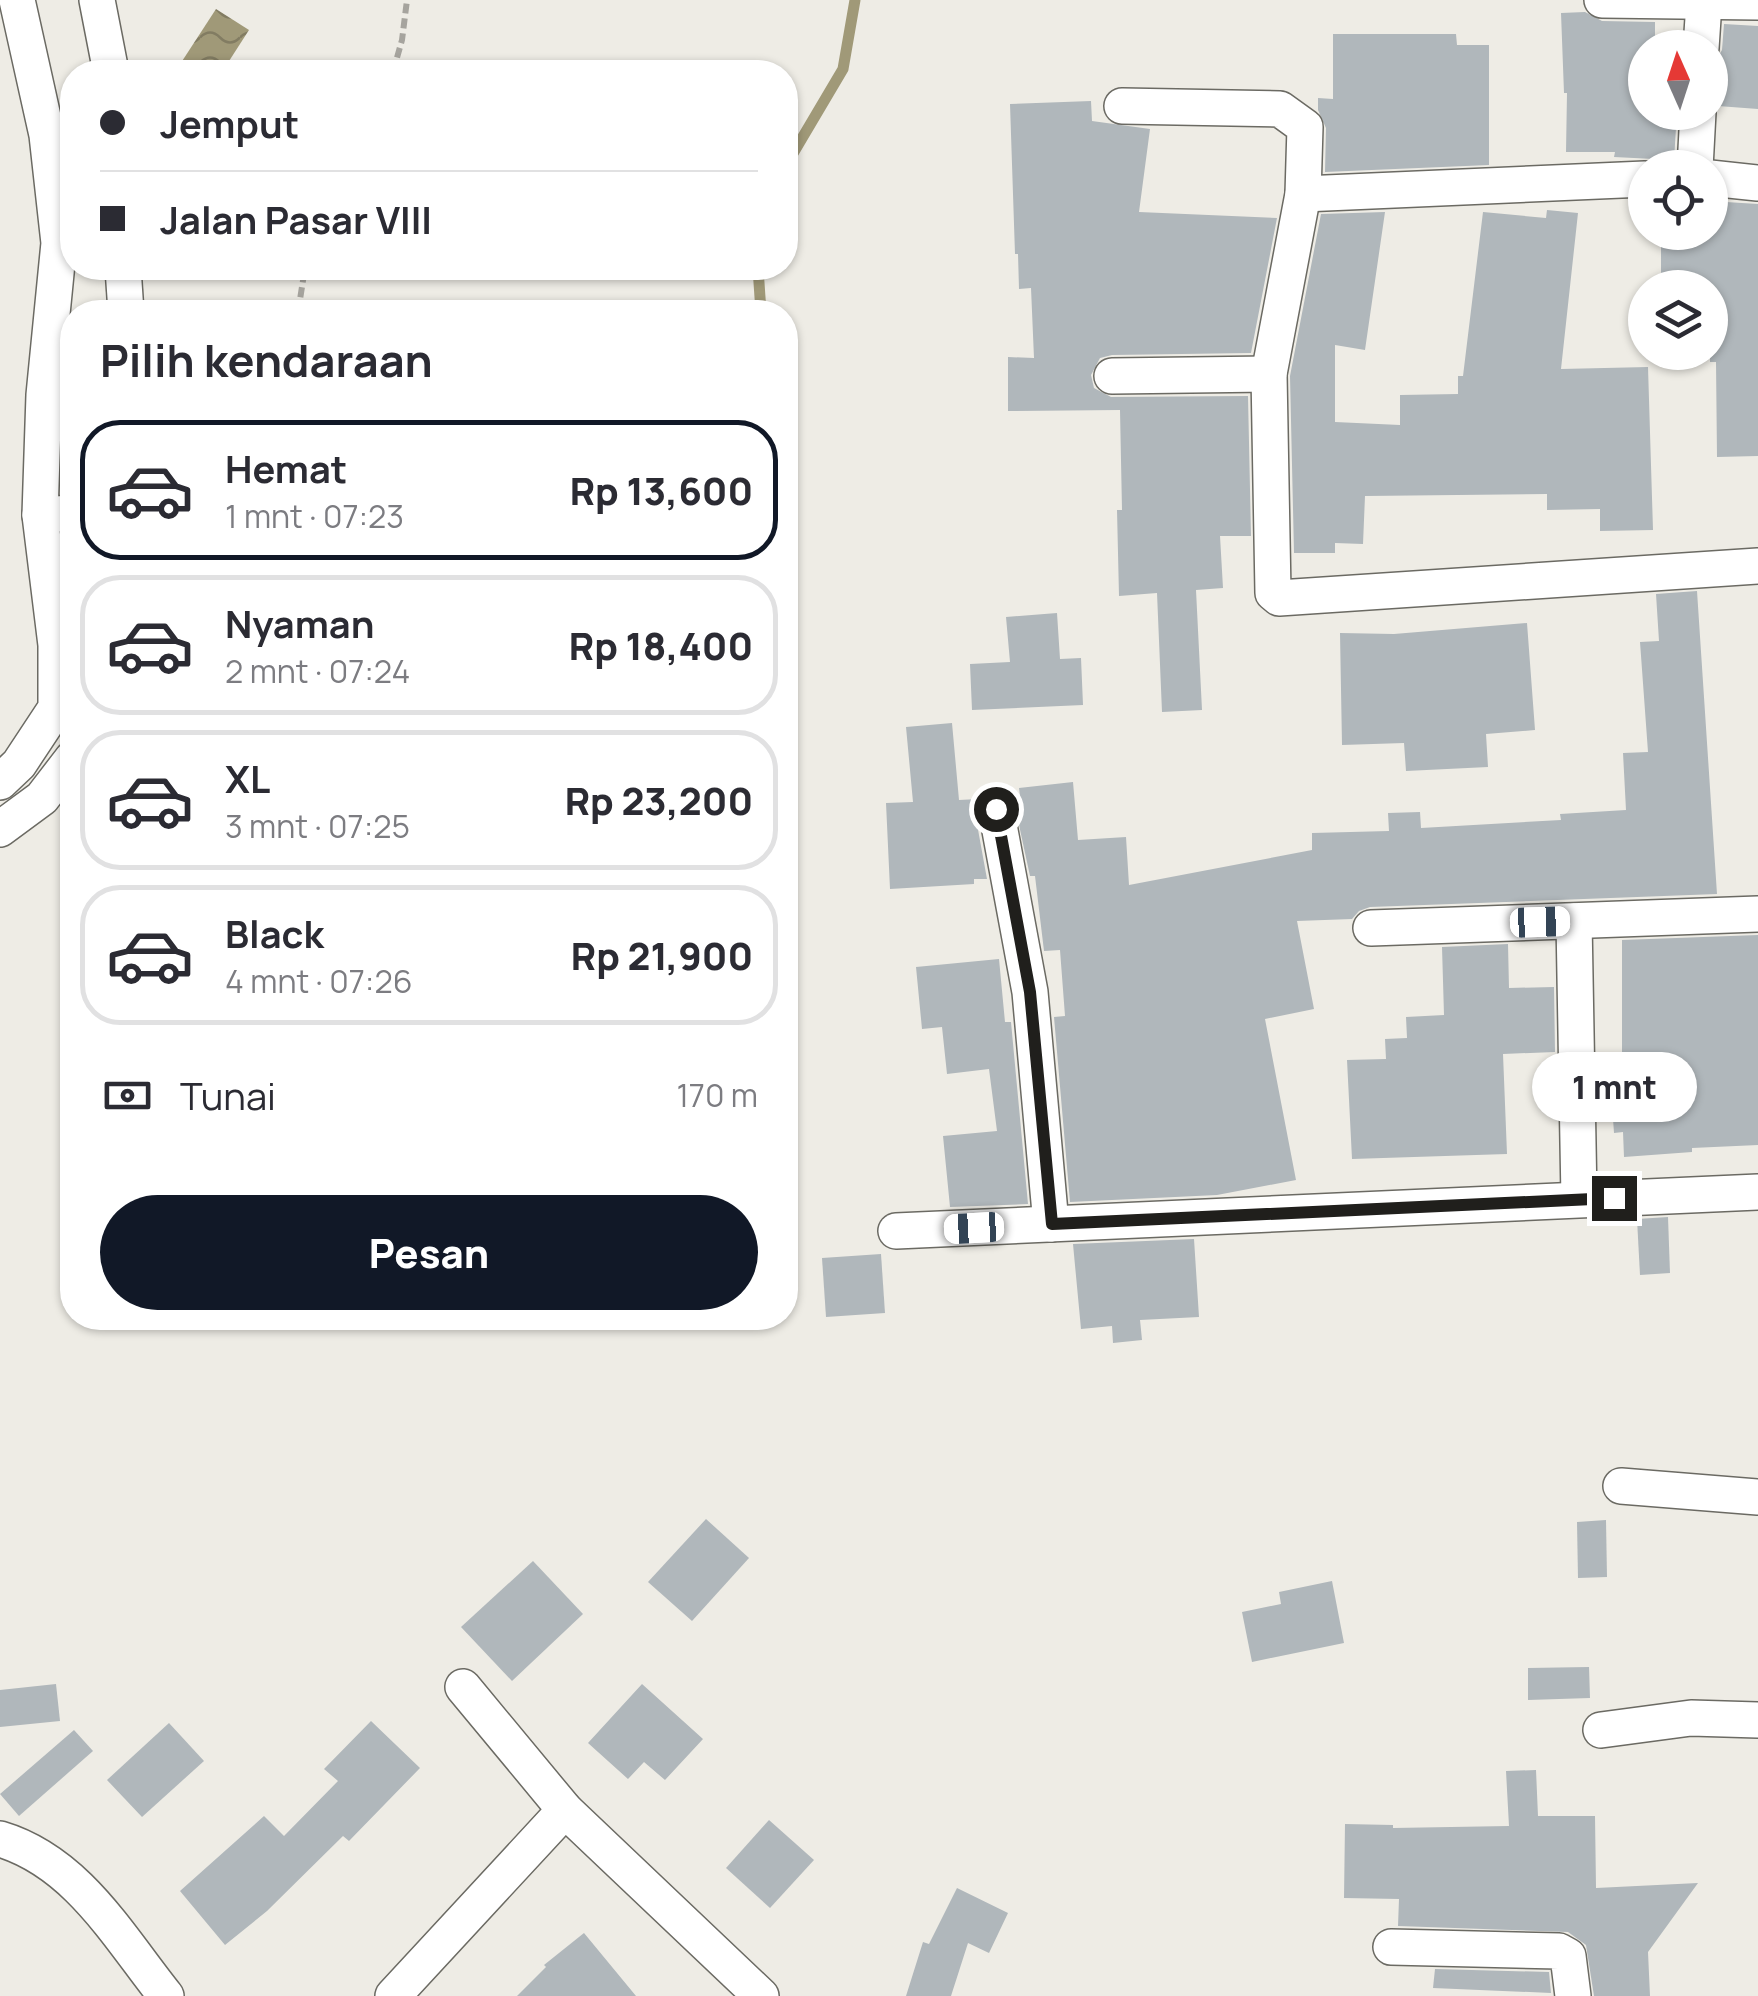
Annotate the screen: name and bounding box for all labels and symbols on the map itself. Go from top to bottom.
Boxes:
north arrow [1628,30,1728,130]
route start [974,787,1019,832]
car [1509,906,1571,938]
callout: 1 mnt [1532,1053,1696,1123]
route end [1592,1176,1637,1221]
car [943,1211,1005,1245]

